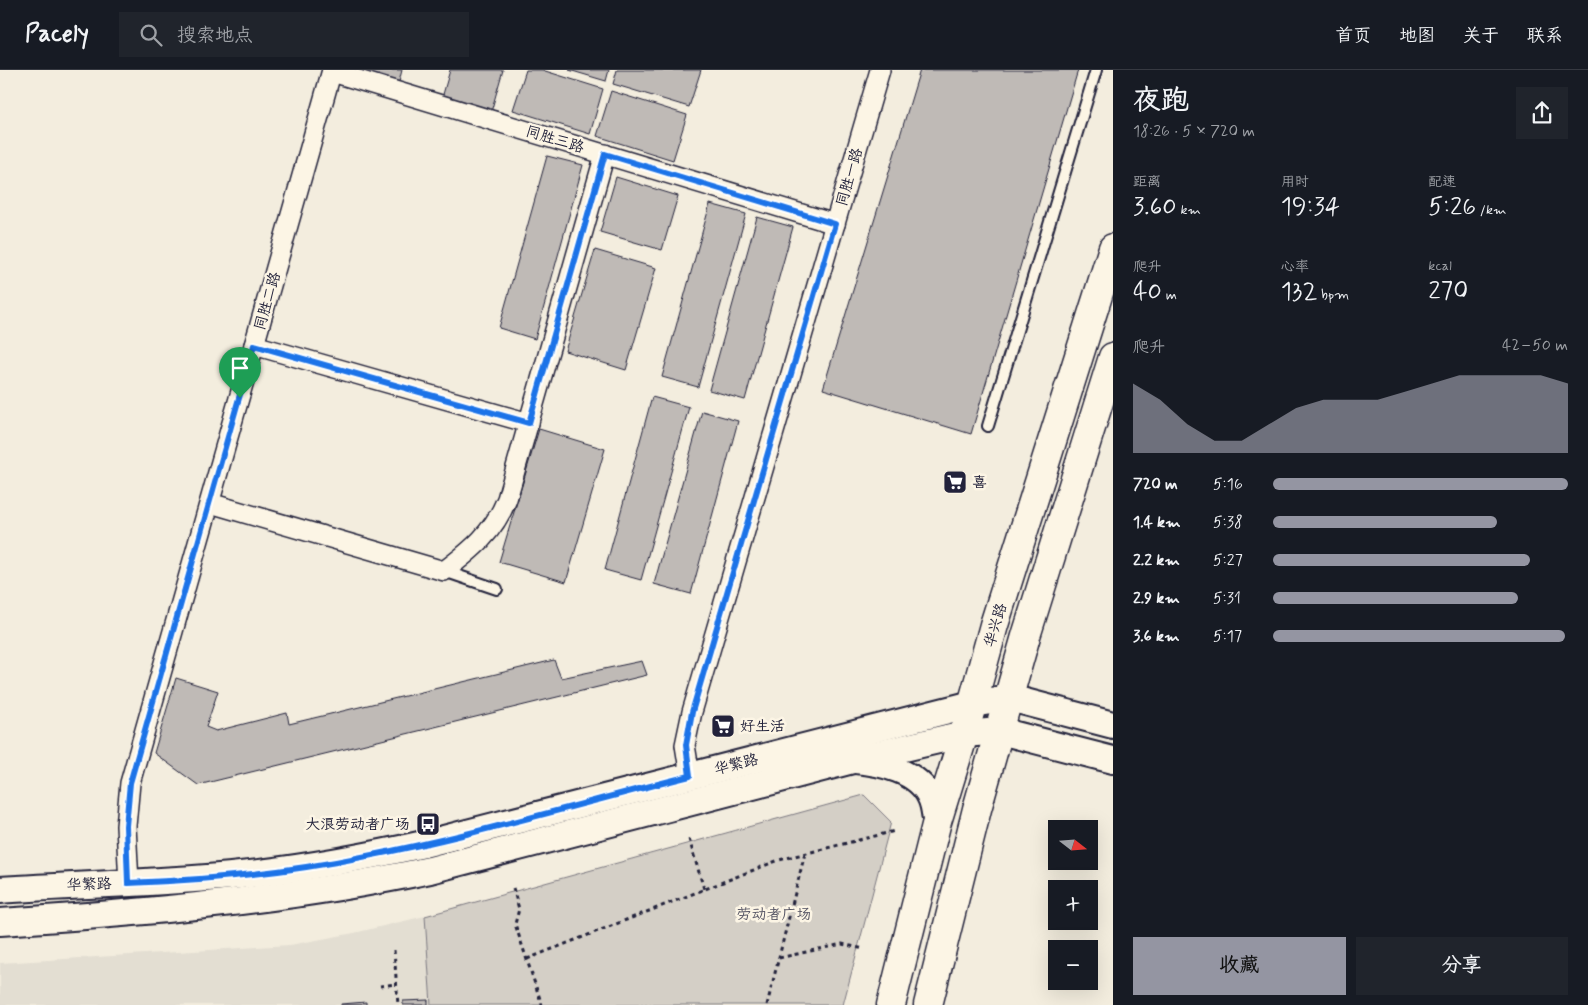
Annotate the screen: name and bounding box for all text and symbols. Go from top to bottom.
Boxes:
search box [119,12,469,57]
text: Pacely [25,19,89,50]
icon: search [137,21,165,49]
text: 搜索地点 [177,23,253,48]
text: 首页 [1335,24,1371,48]
text: 地图 [1399,24,1435,48]
text: 关于 [1463,24,1499,48]
text: 联系 [1527,24,1563,48]
text: 夜跑 [1133,83,1189,120]
button: share [1516,87,1568,139]
text: 18:26 · 5 × 720 m [1133,121,1255,142]
street label: 同胜三路 [523,122,586,158]
street label: 同胜一路 [832,146,868,209]
text: 距离 [1133,173,1161,191]
text: 用时 [1281,173,1309,191]
text: 配速 [1428,173,1456,191]
text: 3.60 [1133,191,1177,224]
text: 19:34 [1281,191,1340,224]
text: 5:26 [1428,191,1476,224]
text: km [1177,201,1201,219]
text: /km [1476,201,1506,219]
text: kcal [1428,257,1452,275]
text: 爬升 [1133,258,1161,276]
text: 心率 [1281,258,1309,276]
street label: 同胜二路 [250,270,286,333]
text: 270 [1428,275,1468,308]
text: 40 [1133,276,1162,309]
text: 132 [1281,276,1317,309]
text: m [1162,286,1177,304]
text: bpm [1317,286,1349,304]
text: 42–50 m [1502,335,1568,356]
text: 爬升 [1133,337,1165,358]
pin [219,347,261,398]
icon: arrive [226,354,254,382]
supermarket icon: 喜 [942,469,968,495]
place label: 喜 [972,473,987,493]
text: 720 m [1133,474,1178,495]
text: 5:16 [1213,474,1243,495]
text: 1.4 km [1133,512,1180,533]
text: 5:38 [1213,512,1243,533]
text: 2.2 km [1133,550,1180,571]
text: 5:27 [1213,550,1243,571]
text: 2.9 km [1133,588,1180,609]
text: 5:31 [1213,588,1241,609]
street label: 华兴路 [980,601,1012,650]
text: 3.6 km [1133,626,1179,647]
text: 5:17 [1213,626,1242,647]
supermarket icon: 好生活 [710,713,736,739]
place label: 好生活 [740,717,785,737]
street label: 华繁路 [712,750,761,780]
bus stop icon: 大浪劳动者广场 [415,811,441,837]
place label: 大浪劳动者广场 [305,815,410,835]
north arrow [1048,820,1098,870]
map controls [1048,820,1098,990]
street label: 华繁路 [66,874,112,896]
button: + [1048,880,1098,930]
park label: 劳动者广场 [736,905,812,925]
button: 收藏 [1133,937,1346,995]
button: 分享 [1356,937,1568,995]
button: − [1048,940,1098,990]

